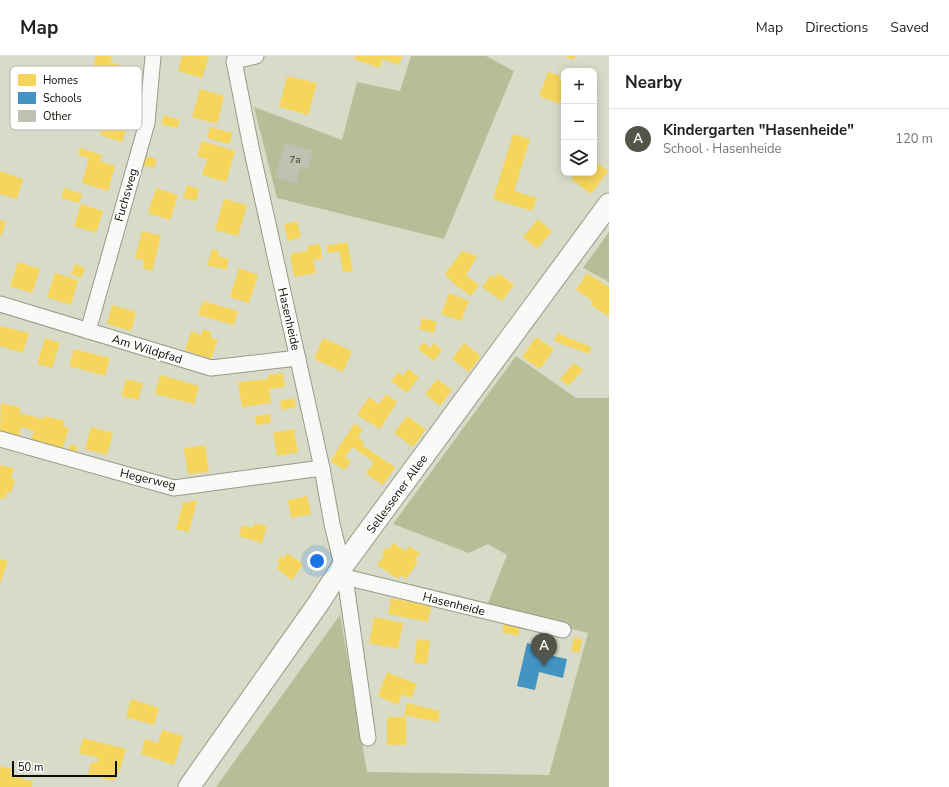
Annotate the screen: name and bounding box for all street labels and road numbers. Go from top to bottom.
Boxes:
street label: Fuchsweg [111,167,141,223]
street label: Hasenheide [274,286,304,352]
street label: Am Wildpfad [110,331,184,367]
street label: Sellessener Allee [363,451,431,537]
street label: Hegerweg [118,465,178,493]
street label: Hasenheide [421,589,487,619]

